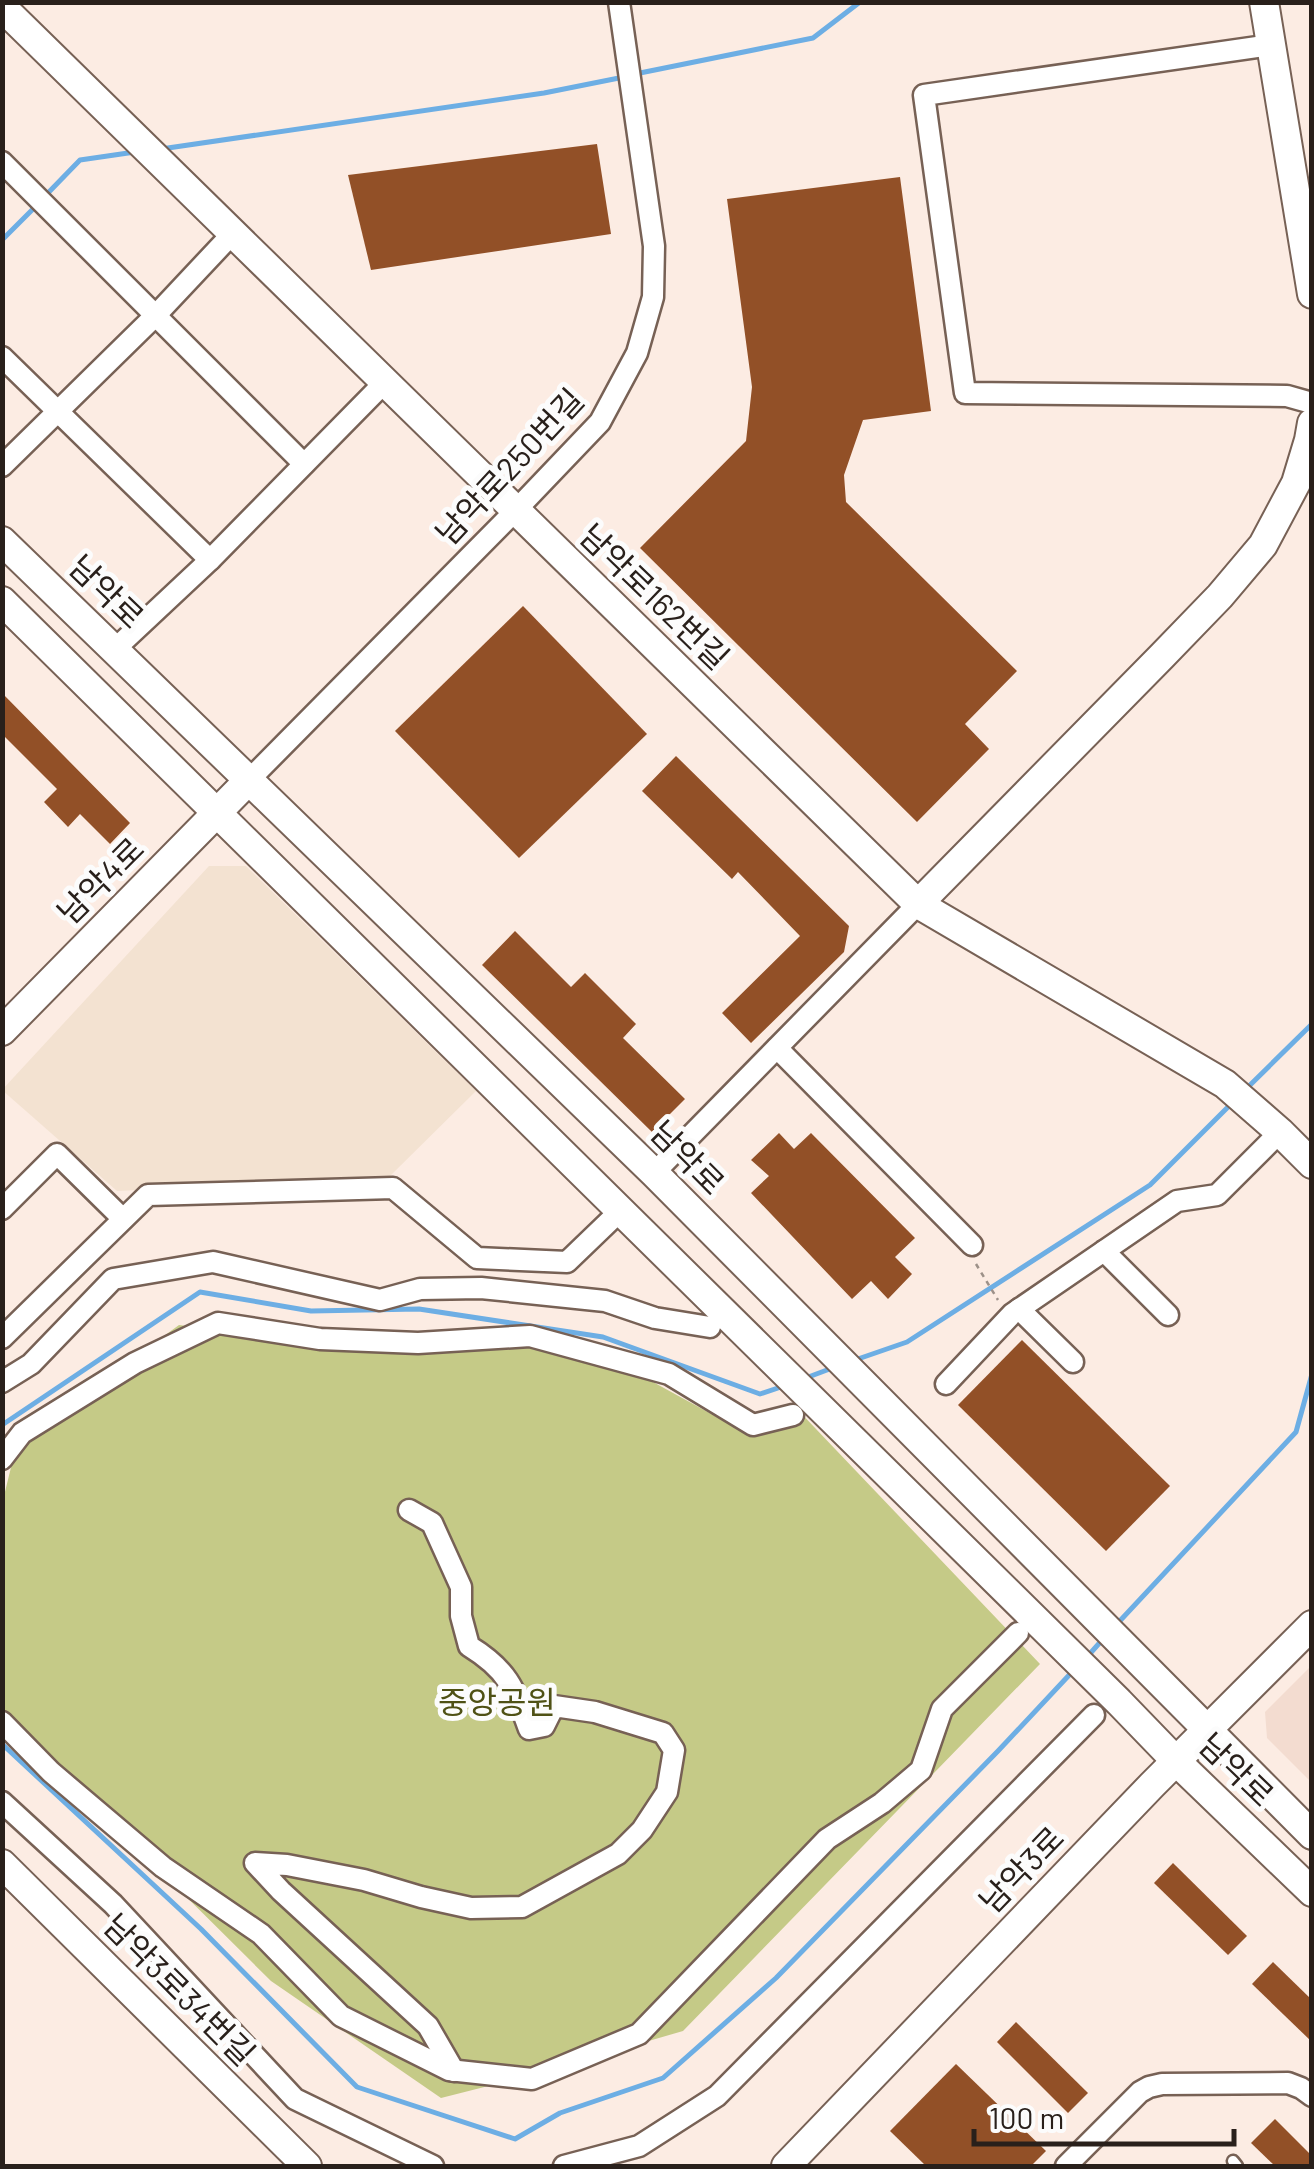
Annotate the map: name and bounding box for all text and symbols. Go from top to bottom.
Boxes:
street label: 남악로250번길 [427,380,590,551]
street label: 남악로162번길 [573,515,738,676]
street label: 남악로 [62,546,152,635]
street label: 남악4로 [49,829,150,930]
street label: 남악로 [644,1112,733,1201]
park label: 중앙공원 [438,1682,556,1720]
street label: 남악로 [1192,1724,1282,1813]
street label: 남악3로 [970,1818,1071,1920]
street label: 남악3로34번길 [97,1905,264,2072]
scale bar [974,2084,1234,2146]
text: 100 m [989,2099,1064,2135]

